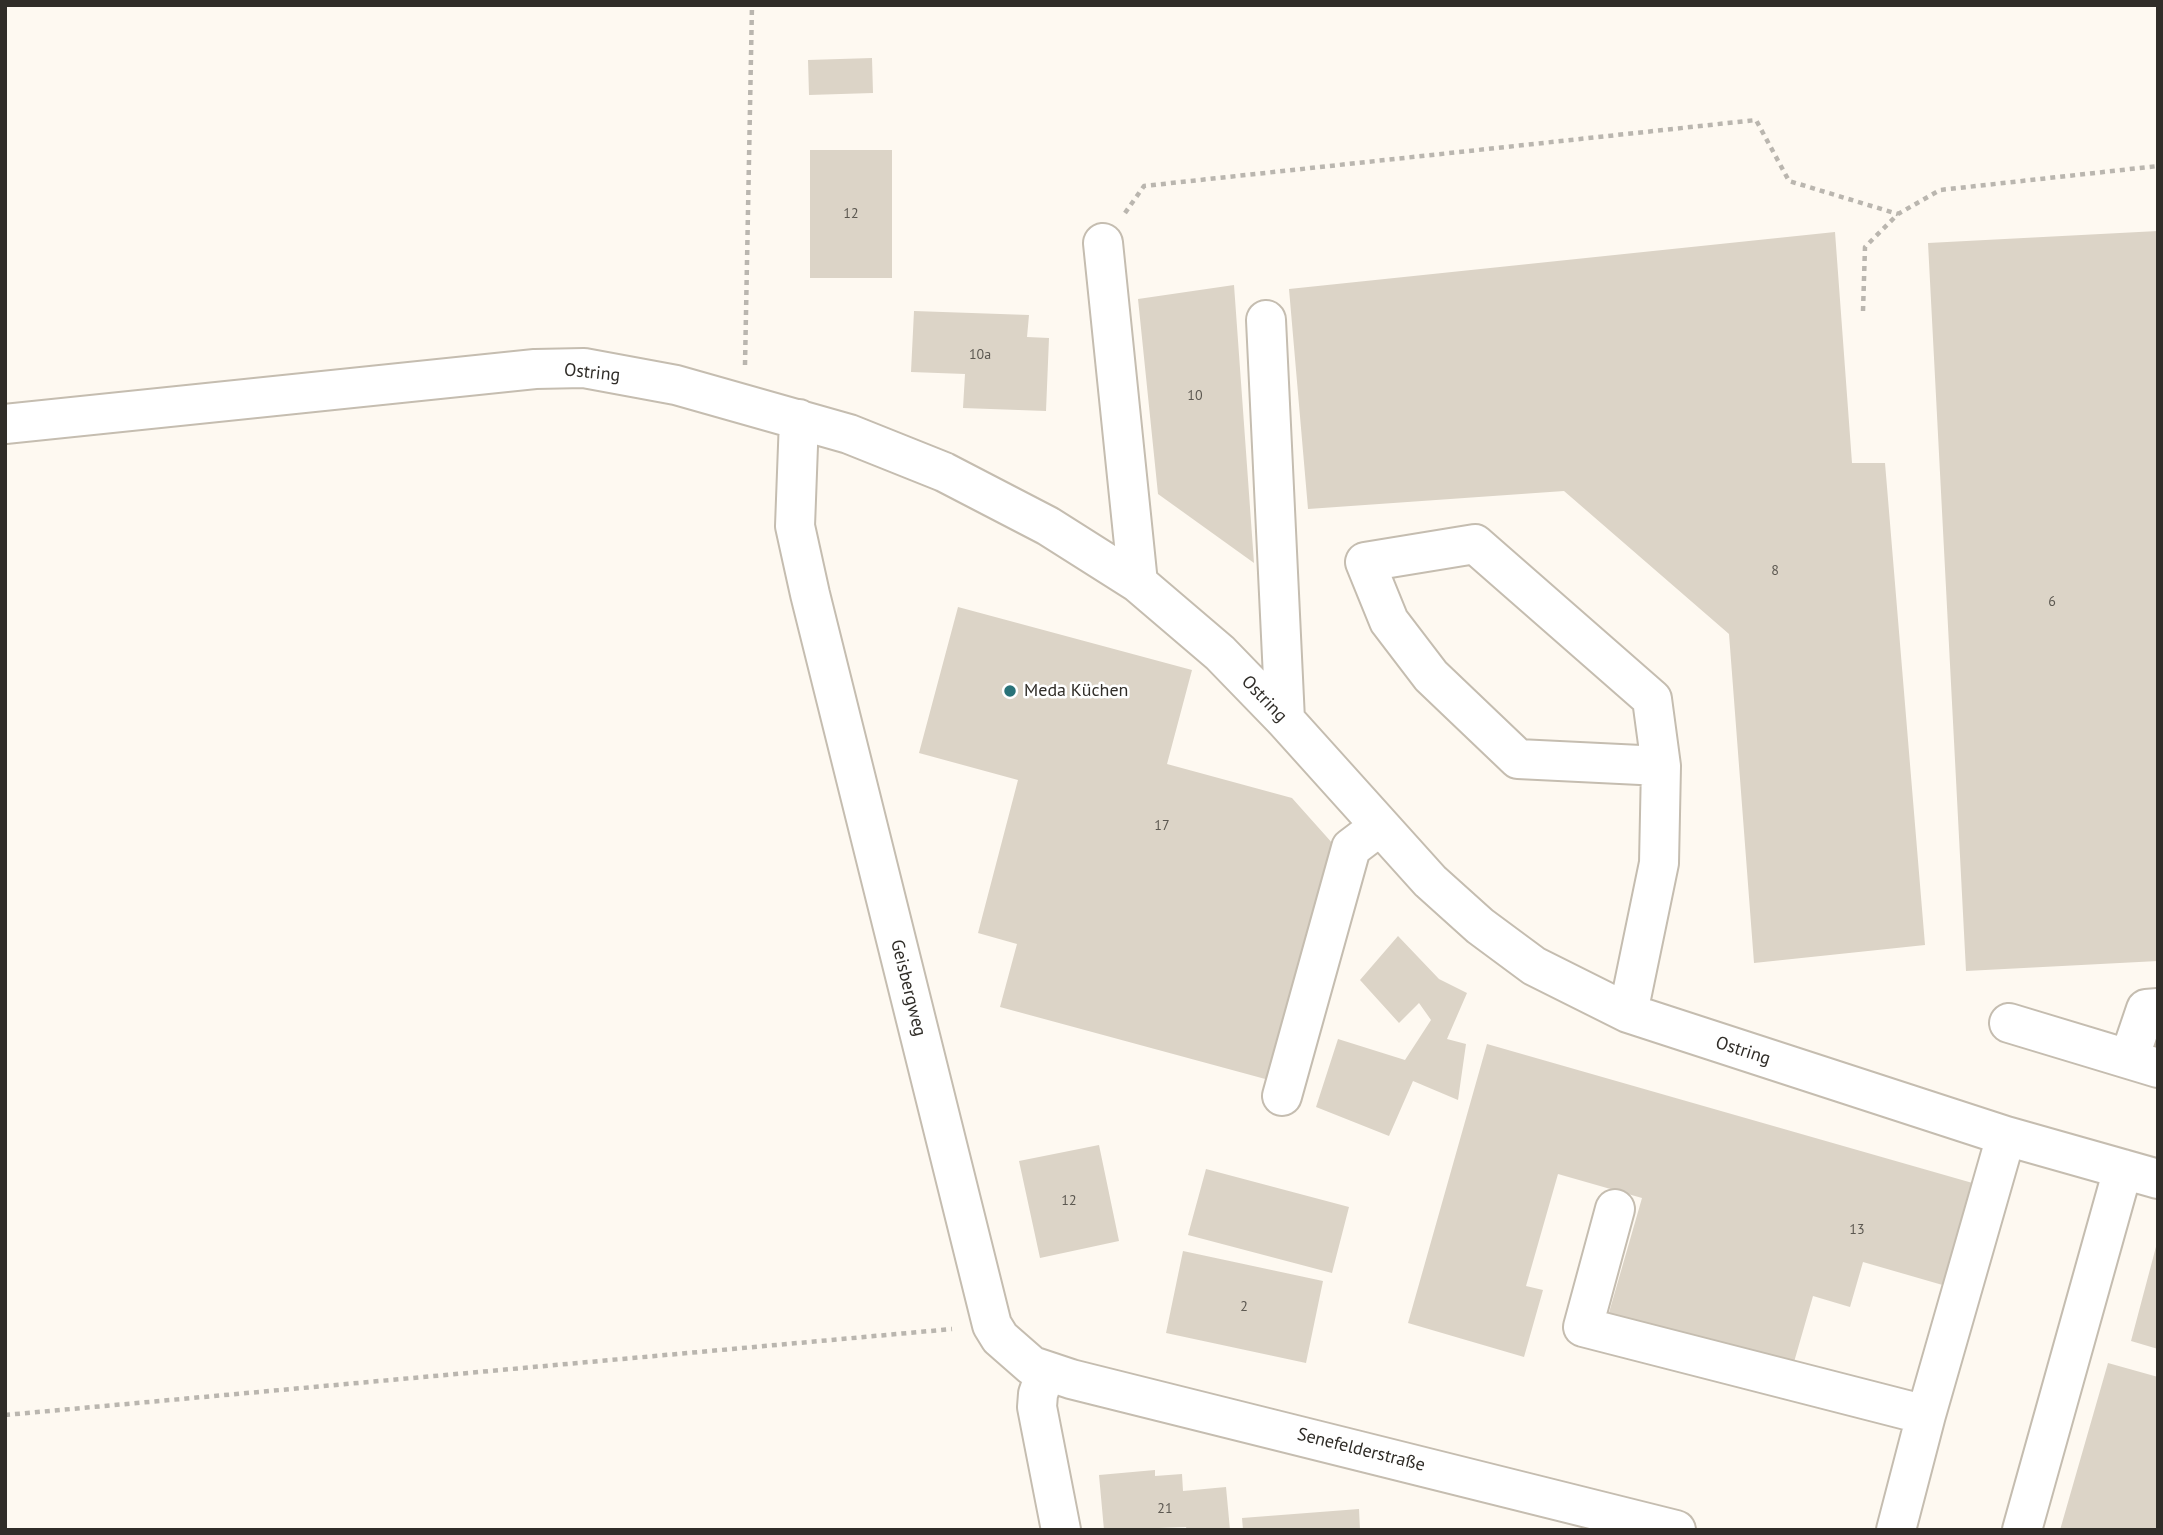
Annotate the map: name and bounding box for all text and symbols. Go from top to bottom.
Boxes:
house number: 12 [843,206,859,222]
house number: 10a [969,347,991,363]
street label: Ostring [563,359,621,387]
house number: 10 [1187,388,1203,404]
house number: 8 [1771,563,1779,579]
house number: 6 [2048,594,2056,610]
street label: Ostring [1237,671,1291,727]
place label: Meda Küchen [1024,680,1128,702]
marker: Meda Küchen [1002,683,1018,699]
house number: 17 [1154,818,1170,834]
street label: Geisbergweg [886,937,930,1039]
street label: Ostring [1713,1032,1773,1070]
house number: 12 [1061,1193,1077,1209]
house number: 13 [1849,1222,1865,1238]
house number: 2 [1240,1299,1248,1315]
street label: Senefelderstraße [1295,1424,1427,1476]
house number: 21 [1157,1501,1173,1517]

